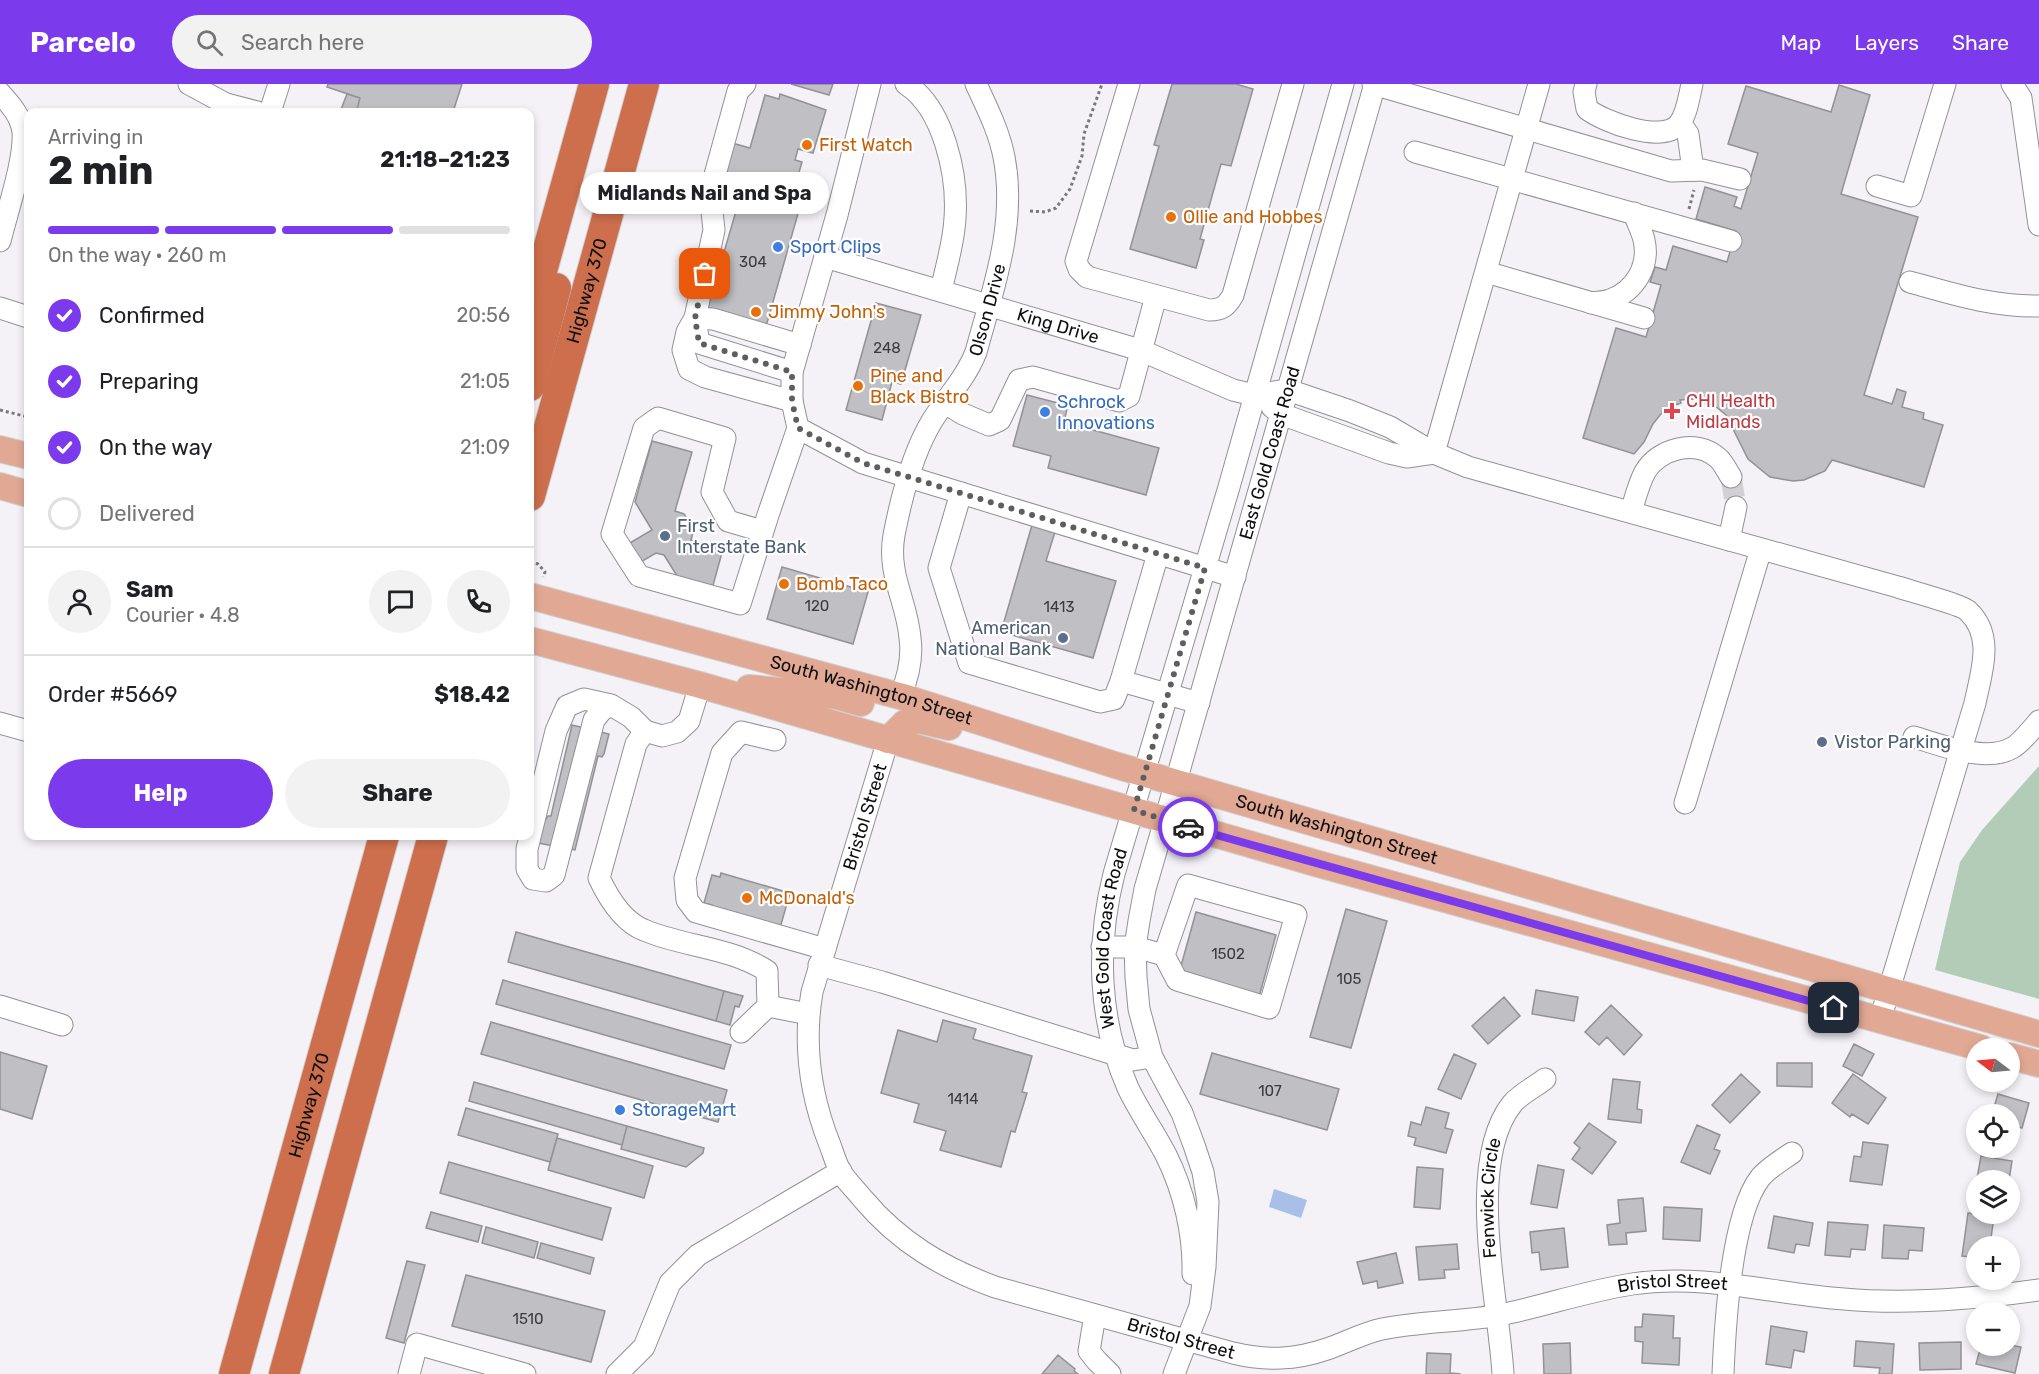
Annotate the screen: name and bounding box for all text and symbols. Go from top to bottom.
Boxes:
search box [172,15,592,69]
text: Parcelo [30,26,136,59]
icon: search [193,26,226,59]
text: Search here [241,29,364,56]
text: Map [1780,30,1821,55]
text: Layers [1854,30,1919,55]
text: Share [1952,30,2009,55]
text: Arriving in [48,125,143,149]
place label: First Watch [819,134,913,156]
marker: First Watch [800,138,814,152]
text: 21:18–21:23 [380,146,510,173]
text: 2 min [48,148,154,194]
callout: Midlands Nail and Spa [580,172,830,214]
text: Midlands Nail and Spa [597,181,812,205]
place label: Ollie and Hobbes [1183,206,1323,228]
marker: Ollie and Hobbes [1164,210,1178,224]
street label: Highway 370 [562,236,612,346]
place label: Sport Clips [790,236,881,258]
marker: Sport Clips [771,240,785,254]
text: On the way · 260 m [48,243,226,267]
pin [679,248,730,299]
house number: 304 [739,253,767,271]
icon: bag [688,257,721,290]
street label: Olson Drive [964,262,1010,359]
icon: check [48,299,81,332]
place label: Jimmy John's [768,301,885,323]
text: Confirmed [99,302,205,329]
text: 20:56 [457,303,510,327]
street label: King Drive [1014,303,1102,348]
marker: Jimmy John's [749,305,763,319]
house number: 248 [873,339,901,357]
street label: East Gold Coast Road [1235,364,1305,542]
icon: check [48,365,81,398]
place label: Pine and Black Bistro [870,365,969,408]
text: Preparing [99,368,199,395]
text: 21:05 [460,369,510,393]
marker: Pine and Black Bistro [851,379,865,393]
place label: CHI Health Midlands [1686,390,1775,433]
place label: Schrock Innovations [1057,391,1155,434]
marker: CHI Health Midlands [1663,402,1681,420]
marker: Schrock Innovations [1038,405,1052,419]
icon: check [48,431,81,464]
text: On the way [99,434,213,461]
text: 21:09 [460,435,510,459]
text: Delivered [99,500,195,527]
place label: First Interstate Bank [677,515,807,558]
marker: First Interstate Bank [658,529,672,543]
button: person [48,570,111,633]
button: chat [369,570,432,633]
button: phone [447,570,510,633]
place label: Bomb Taco [796,573,888,595]
text: Sam [126,576,174,603]
marker: Bomb Taco [777,577,791,591]
house number: 120 [805,597,829,615]
house number: 1413 [1044,598,1074,616]
text: Courier · 4.8 [126,603,240,627]
place label: American National Bank [935,617,1052,660]
marker: American National Bank [1056,631,1070,645]
street label: South Washington Street [768,651,975,730]
text: Order #5669 [48,681,178,708]
text: $18.42 [434,681,510,708]
place label: Vistor Parking [1834,731,1951,753]
marker: Vistor Parking [1815,735,1829,749]
button: Help [48,759,273,828]
button: Share [285,759,510,828]
street label: Bristol Street [838,761,892,873]
street label: South Washington Street [1233,790,1440,869]
courier [1158,797,1218,857]
icon: car [1172,811,1205,844]
street label: West Gold Coast Road [1091,845,1132,1031]
place label: McDonald's [759,887,855,909]
marker: McDonald's [740,891,754,905]
house number: 1502 [1211,945,1245,963]
house number: 105 [1337,970,1362,988]
pin [1808,982,1859,1033]
icon: home [1817,991,1850,1024]
north arrow [1966,1038,2020,1092]
map controls [1966,1038,2020,1356]
street label: Highway 370 [284,1050,334,1160]
house number: 107 [1258,1082,1282,1100]
house number: 1414 [947,1090,979,1108]
place label: StorageMart [632,1099,736,1121]
marker: StorageMart [613,1103,627,1117]
button: locate [1966,1104,2020,1158]
street label: Fenwick Circle [1476,1135,1506,1259]
button: layers [1966,1170,2020,1224]
button: + [1966,1236,2020,1290]
street label: Bristol Street [1615,1270,1729,1297]
button: − [1966,1302,2020,1356]
house number: 1510 [512,1310,544,1328]
street label: Bristol Street [1125,1313,1237,1364]

